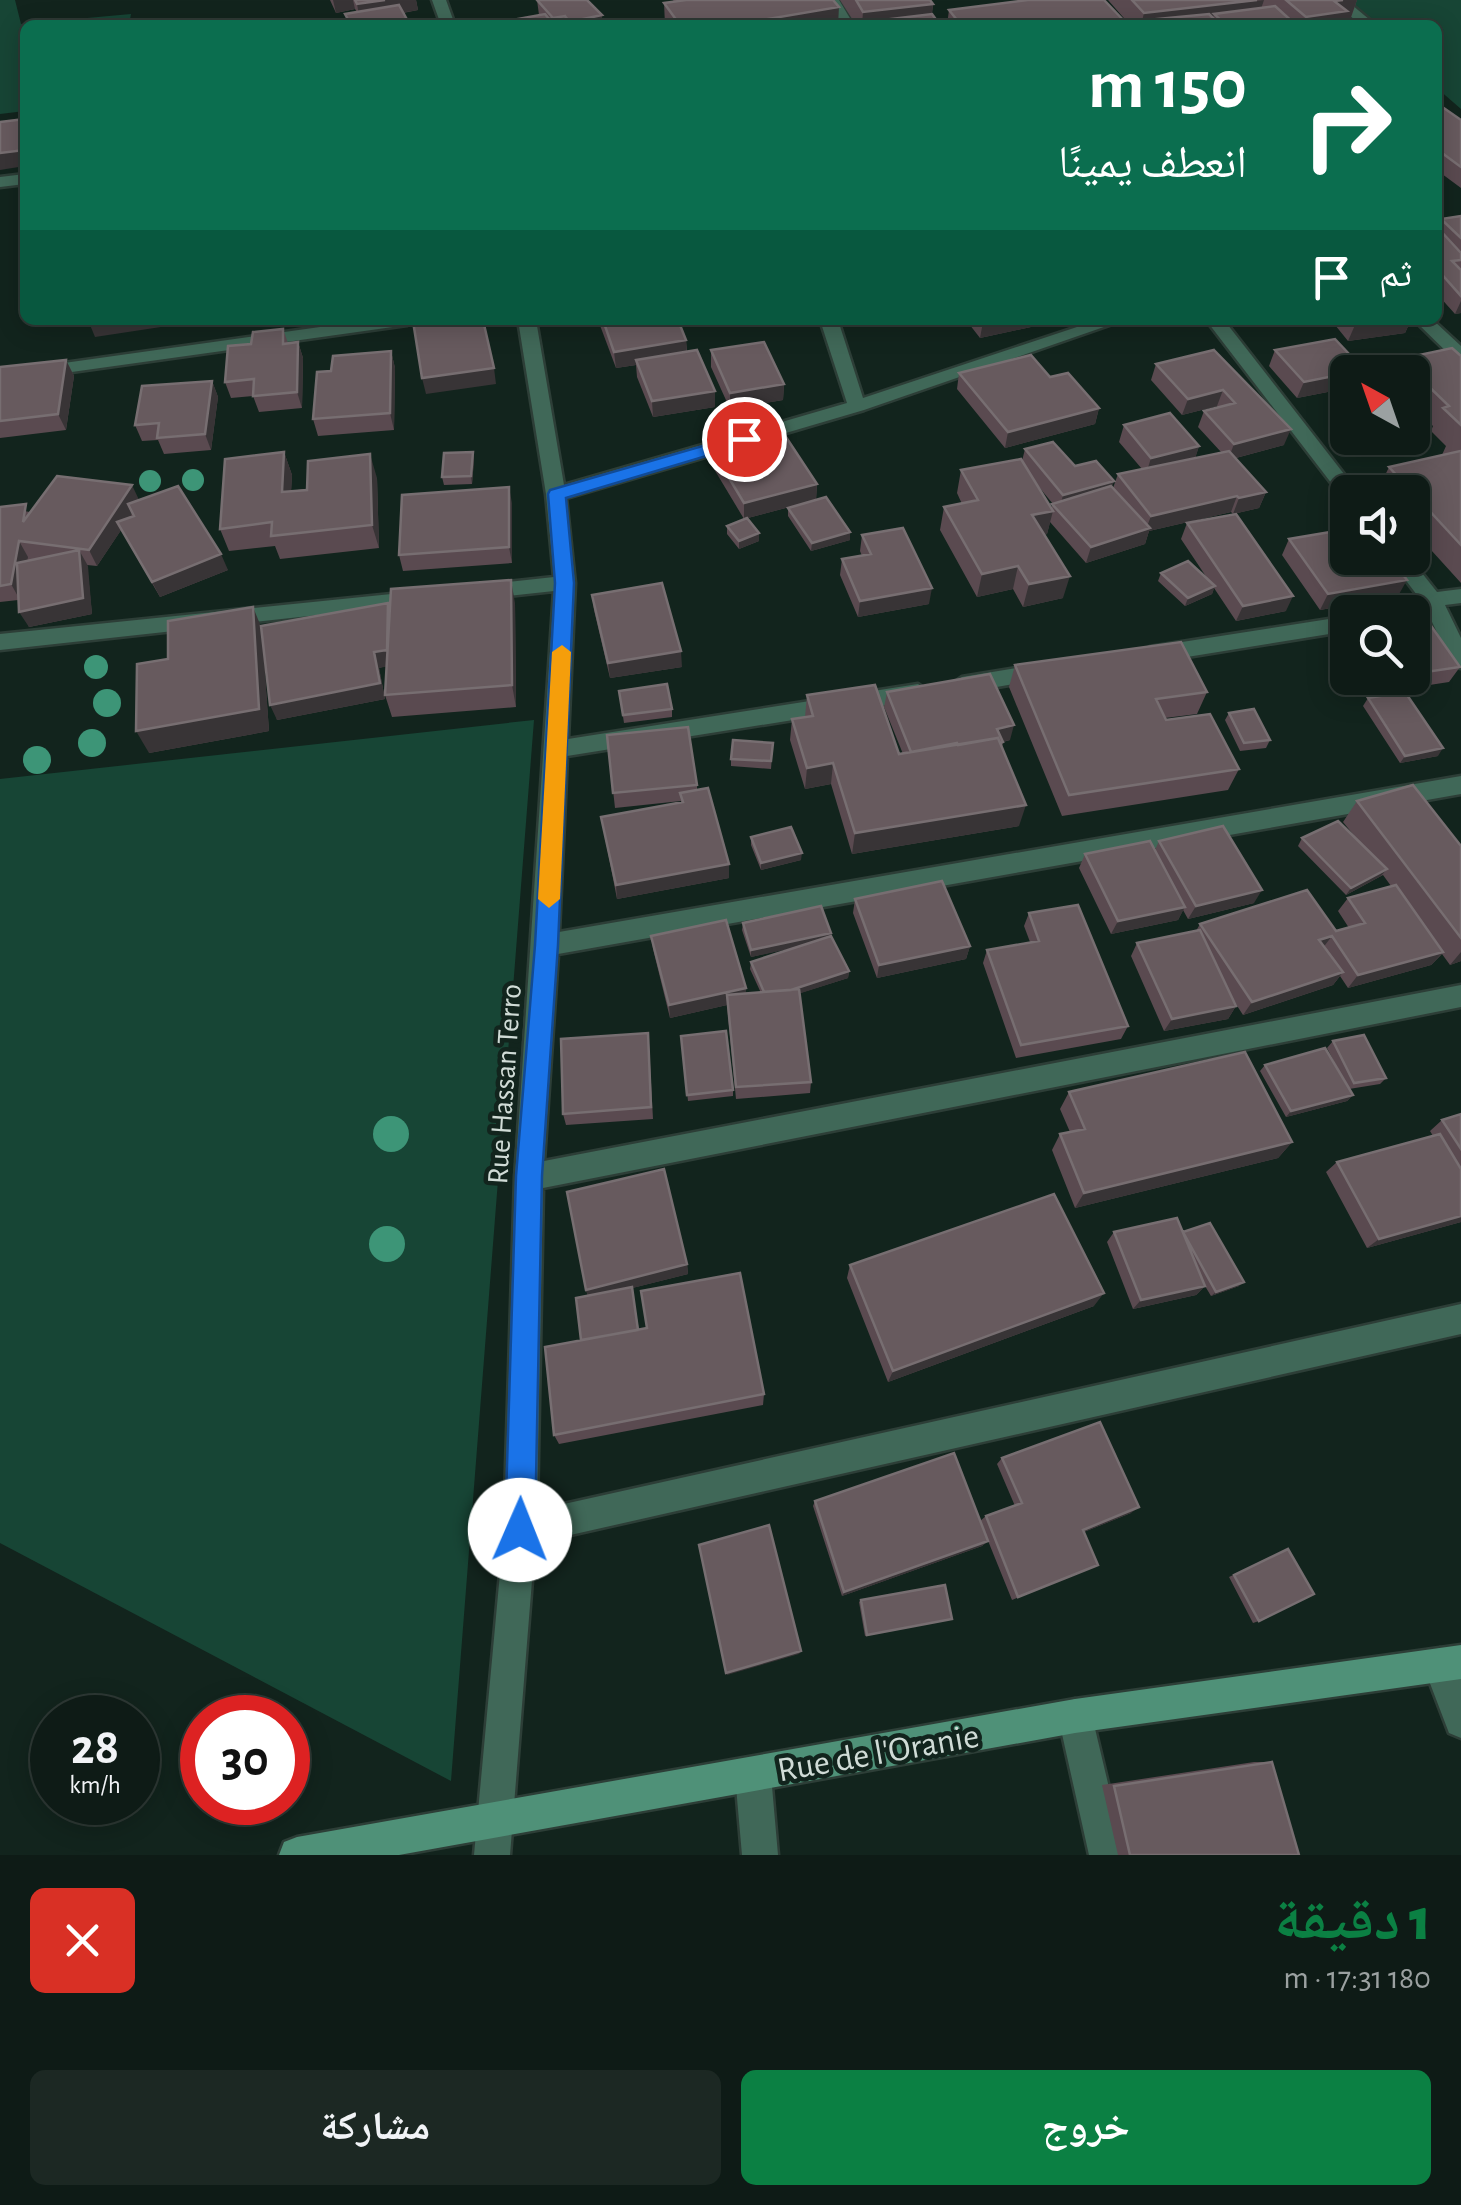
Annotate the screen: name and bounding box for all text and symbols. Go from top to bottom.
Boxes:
text: 150 m [1088,51,1247,121]
icon: right [1282,60,1412,190]
text: انعطف يمينًا [1058,141,1247,186]
icon: arrive [1304,250,1359,305]
text: ثم [1379,256,1412,294]
north arrow [1330,355,1430,455]
map controls [1330,355,1430,695]
pin [702,397,787,482]
icon: arrive [717,412,772,467]
button: sound [1330,475,1430,575]
button: search [1330,595,1430,695]
street label: Rue Hassan Terro [483,983,527,1185]
position arrow [468,1478,572,1582]
speed limit sign: 30 [180,1695,310,1825]
street label: Rue de l'Oranie [775,1719,982,1788]
text: 28 [71,1723,119,1773]
text: km/h [69,1773,121,1798]
button: close [30,1888,135,1993]
text: 1 دقيقة [1274,1891,1431,1951]
text: 180 m · 17:31 [1283,1962,1431,1994]
button: مشاركة [30,2070,721,2185]
button: خروج [741,2070,1431,2185]

